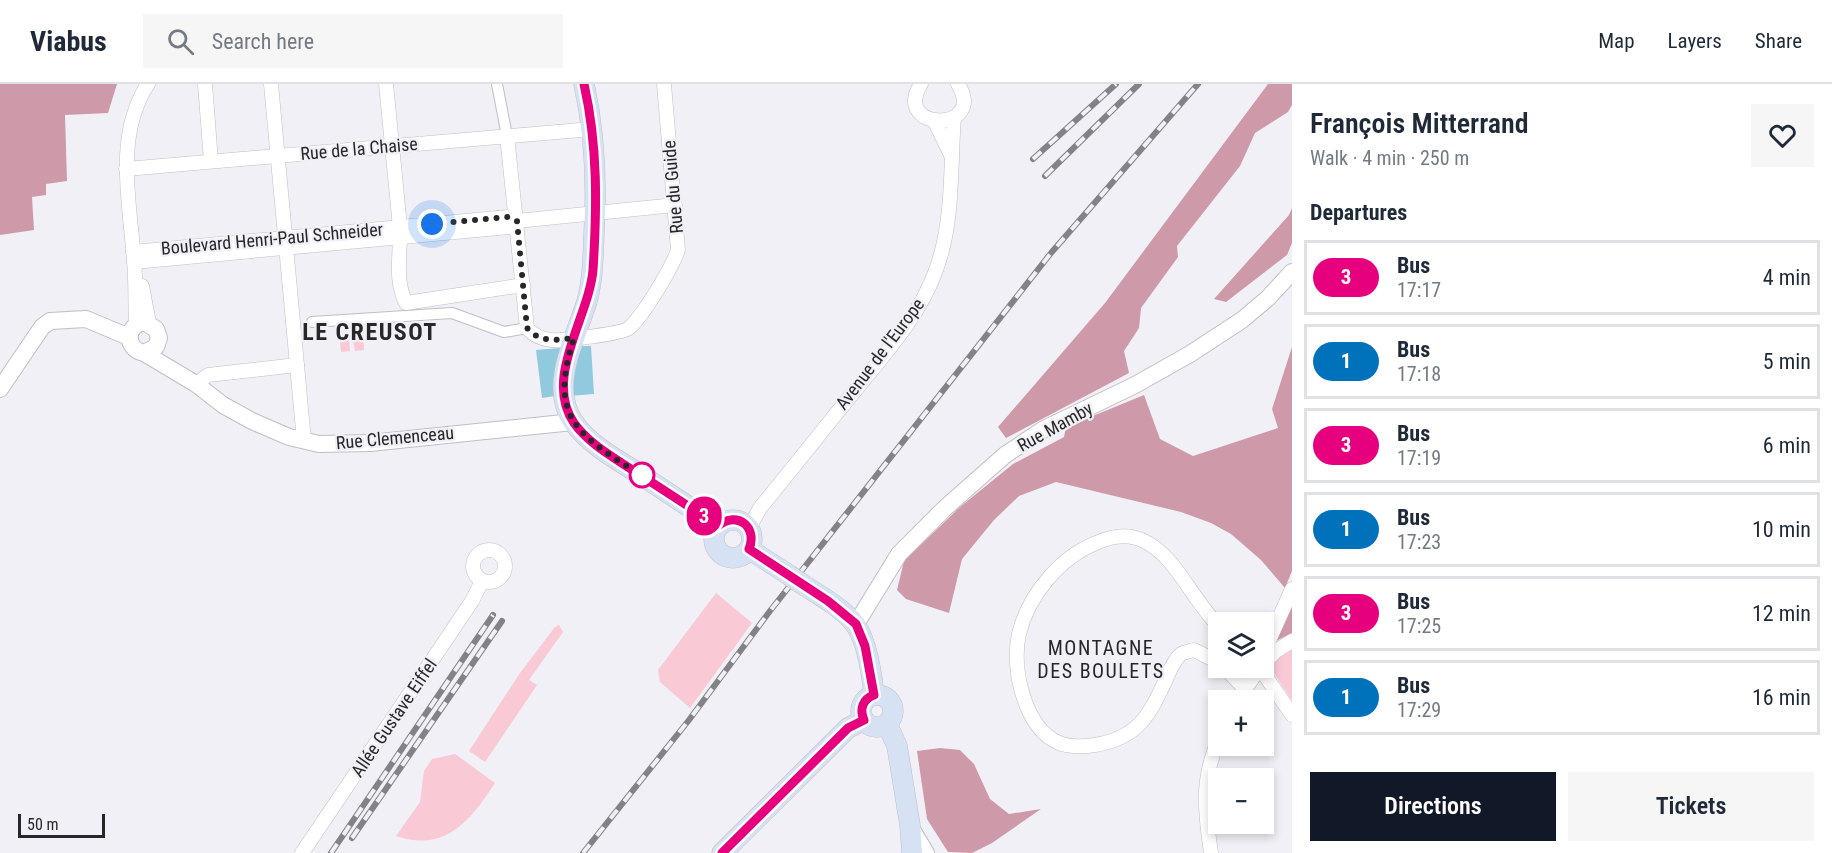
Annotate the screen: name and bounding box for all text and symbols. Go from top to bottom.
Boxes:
search box [143,14,563,68]
text: Viabus [30,25,107,58]
icon: search [164,25,197,58]
text: Search here [212,29,314,54]
text: Map [1598,29,1635,53]
text: Layers [1668,29,1722,53]
text: Share [1755,29,1802,53]
button: heart [1751,104,1814,167]
text: François Mitterrand [1310,107,1529,140]
street label: Rue de la Chaise [300,133,418,164]
street label: Rue du Guide [658,140,687,234]
text: Walk · 4 min · 250 m [1310,146,1469,170]
text: Departures [1310,200,1407,225]
your location [417,209,447,239]
street label: Boulevard Henri-Paul Schneider [160,218,384,259]
text: Bus [1397,253,1430,278]
text: 3 [1341,265,1351,289]
text: 4 min [1763,265,1811,290]
text: 17:17 [1397,278,1441,302]
street label: Avenue de l'Europe [831,294,928,413]
district label: LE CREUSOT [302,318,438,346]
text: Bus [1397,337,1430,362]
text: 1 [1341,349,1351,373]
text: 5 min [1763,349,1811,374]
text: 17:18 [1397,362,1441,386]
street label: Rue Mamby [1013,397,1097,456]
text: Bus [1397,421,1430,446]
street label: Rue Clemenceau [335,422,455,453]
text: 3 [1341,433,1351,457]
text: 6 min [1763,433,1811,458]
text: 17:19 [1397,446,1441,470]
unlabelled marker [629,462,655,488]
line badge: 3 [684,496,724,536]
text: 3 [699,504,709,528]
text: Bus [1397,505,1430,530]
text: 1 [1341,517,1351,541]
text: 10 min [1752,517,1811,542]
text: 17:23 [1397,530,1441,554]
text: Bus [1397,589,1430,614]
text: 3 [1341,601,1351,625]
text: 12 min [1752,601,1811,626]
map controls [1208,612,1274,834]
button: layers [1208,612,1274,678]
text: 17:25 [1397,614,1441,638]
district label: MONTAGNE DES BOULETS [1037,636,1165,683]
street label: Allée Gustave Eiffel [346,655,441,781]
text: Bus [1397,673,1430,698]
text: 1 [1341,685,1351,709]
text: 16 min [1752,685,1811,710]
button: + [1208,690,1274,756]
text: 17:29 [1397,698,1441,722]
button: − [1208,768,1274,834]
button: Directions [1310,772,1556,841]
button: Tickets [1568,772,1814,841]
scale bar [18,811,105,838]
text: 50 m [27,815,59,834]

